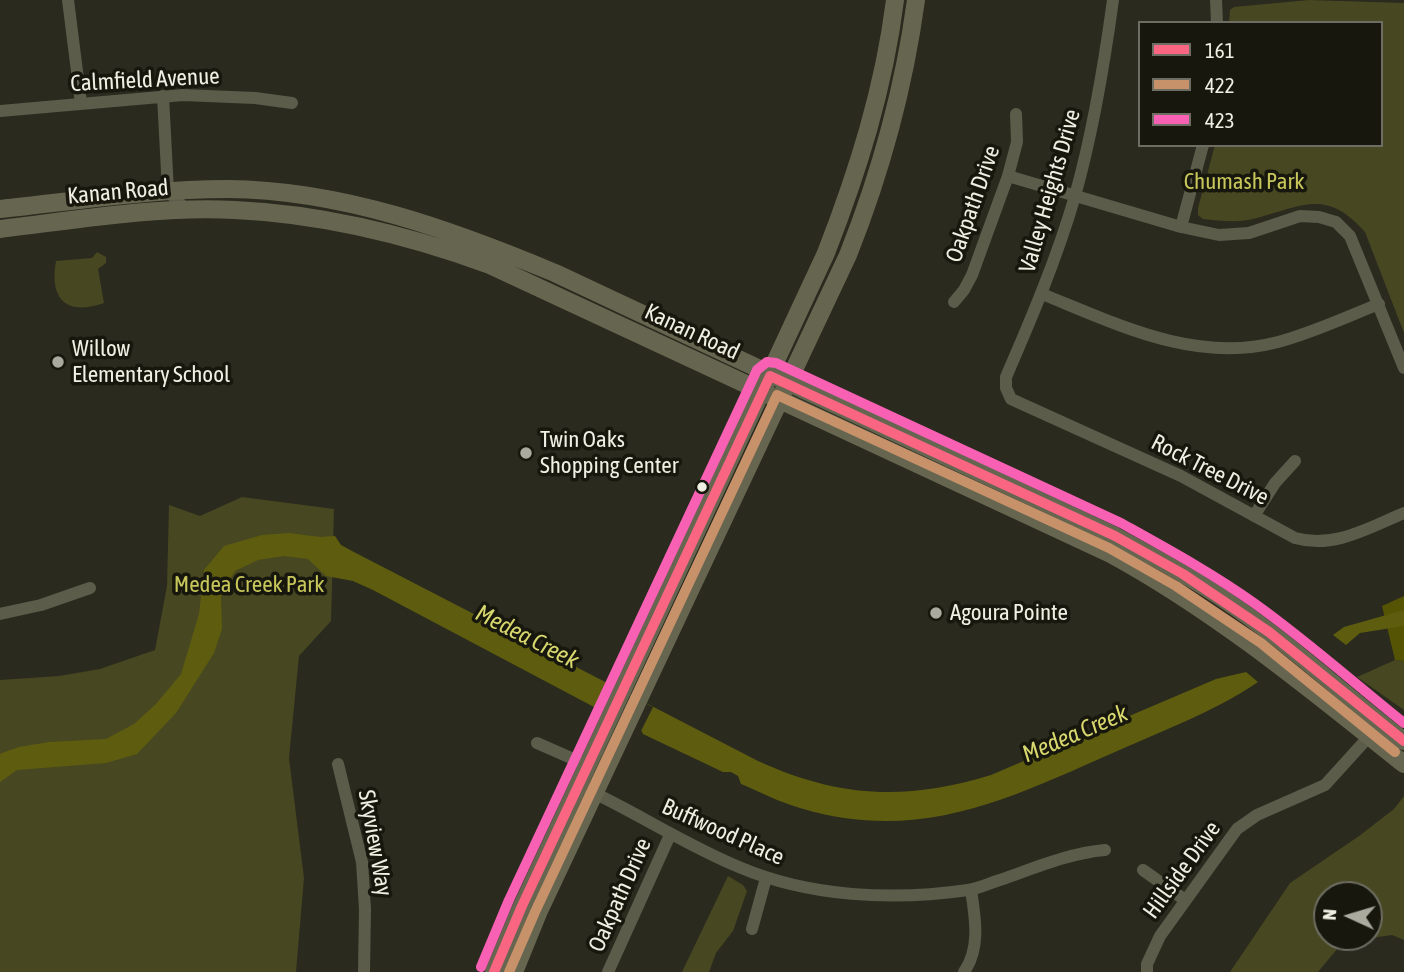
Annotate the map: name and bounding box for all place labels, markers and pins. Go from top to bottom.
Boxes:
place label: Willow Elementary School [72,335,230,389]
marker: Willow Elementary School [50,354,66,370]
place label: Twin Oaks Shopping Center [540,426,678,480]
marker: Twin Oaks Shopping Center [518,445,534,461]
unlabelled marker [695,480,709,494]
place label: Agoura Pointe [950,599,1068,627]
marker: Agoura Pointe [928,605,944,621]

